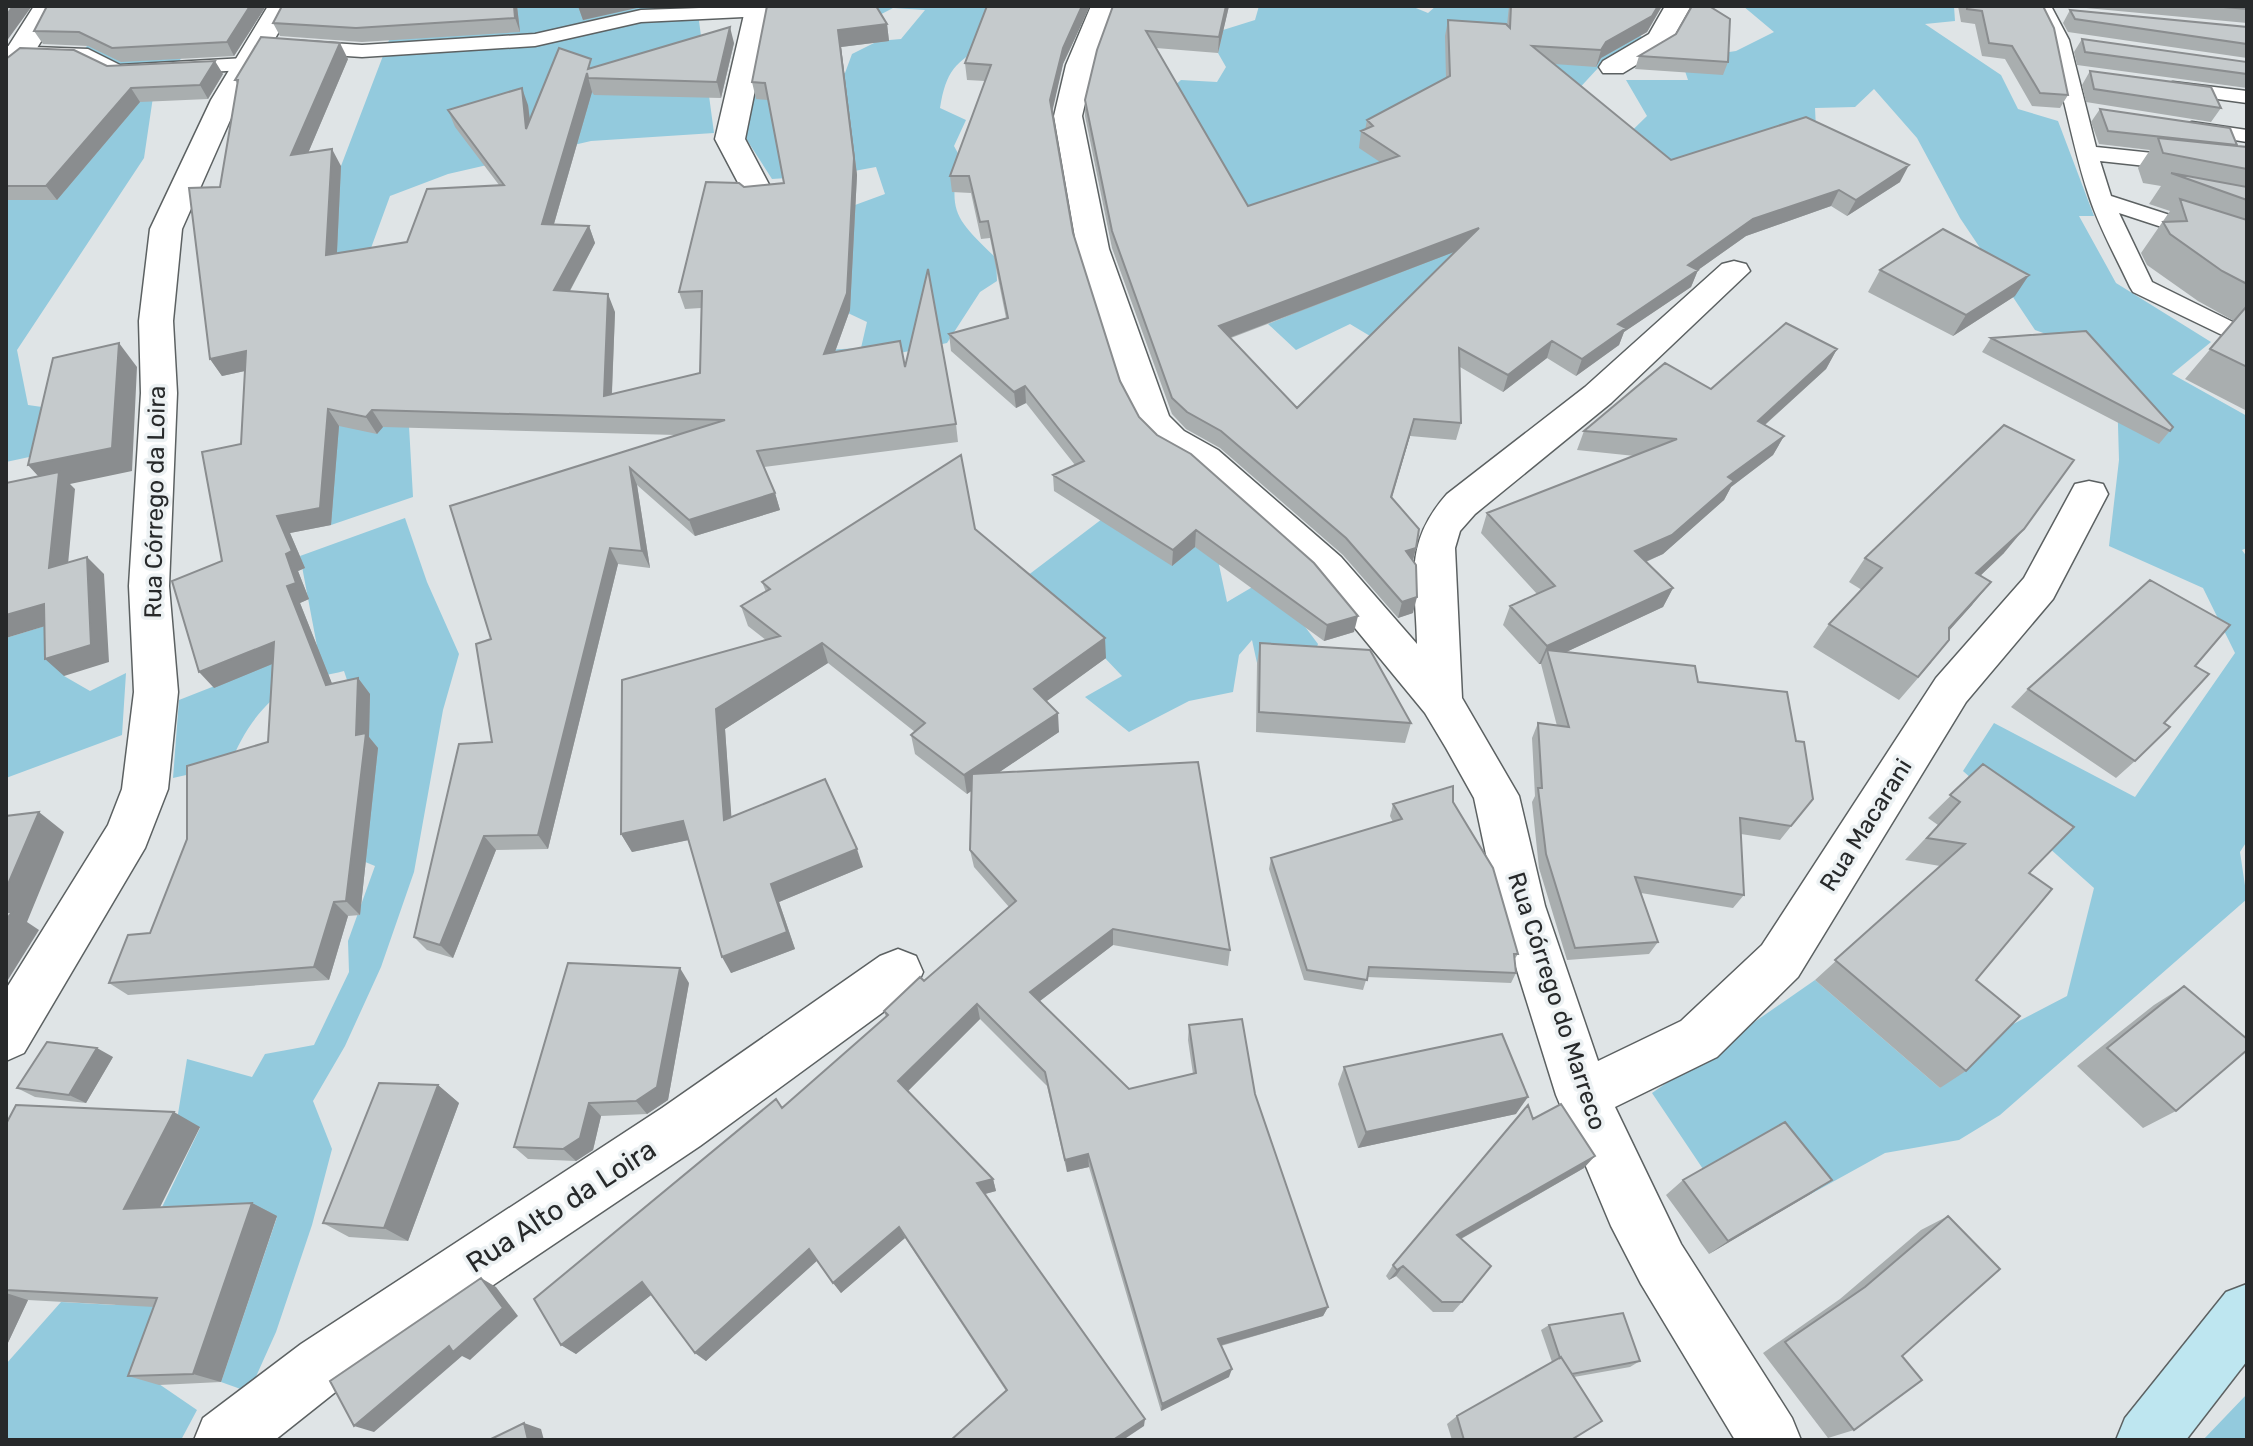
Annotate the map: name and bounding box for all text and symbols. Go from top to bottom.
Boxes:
street label: Rua Córrego da Loira [139,385,171,619]
street label: Rua Macarani [1814,754,1918,896]
street label: Rua Córrego do Marreco [1502,869,1612,1133]
street label: Rua Alto da Loira [460,1132,662,1280]

